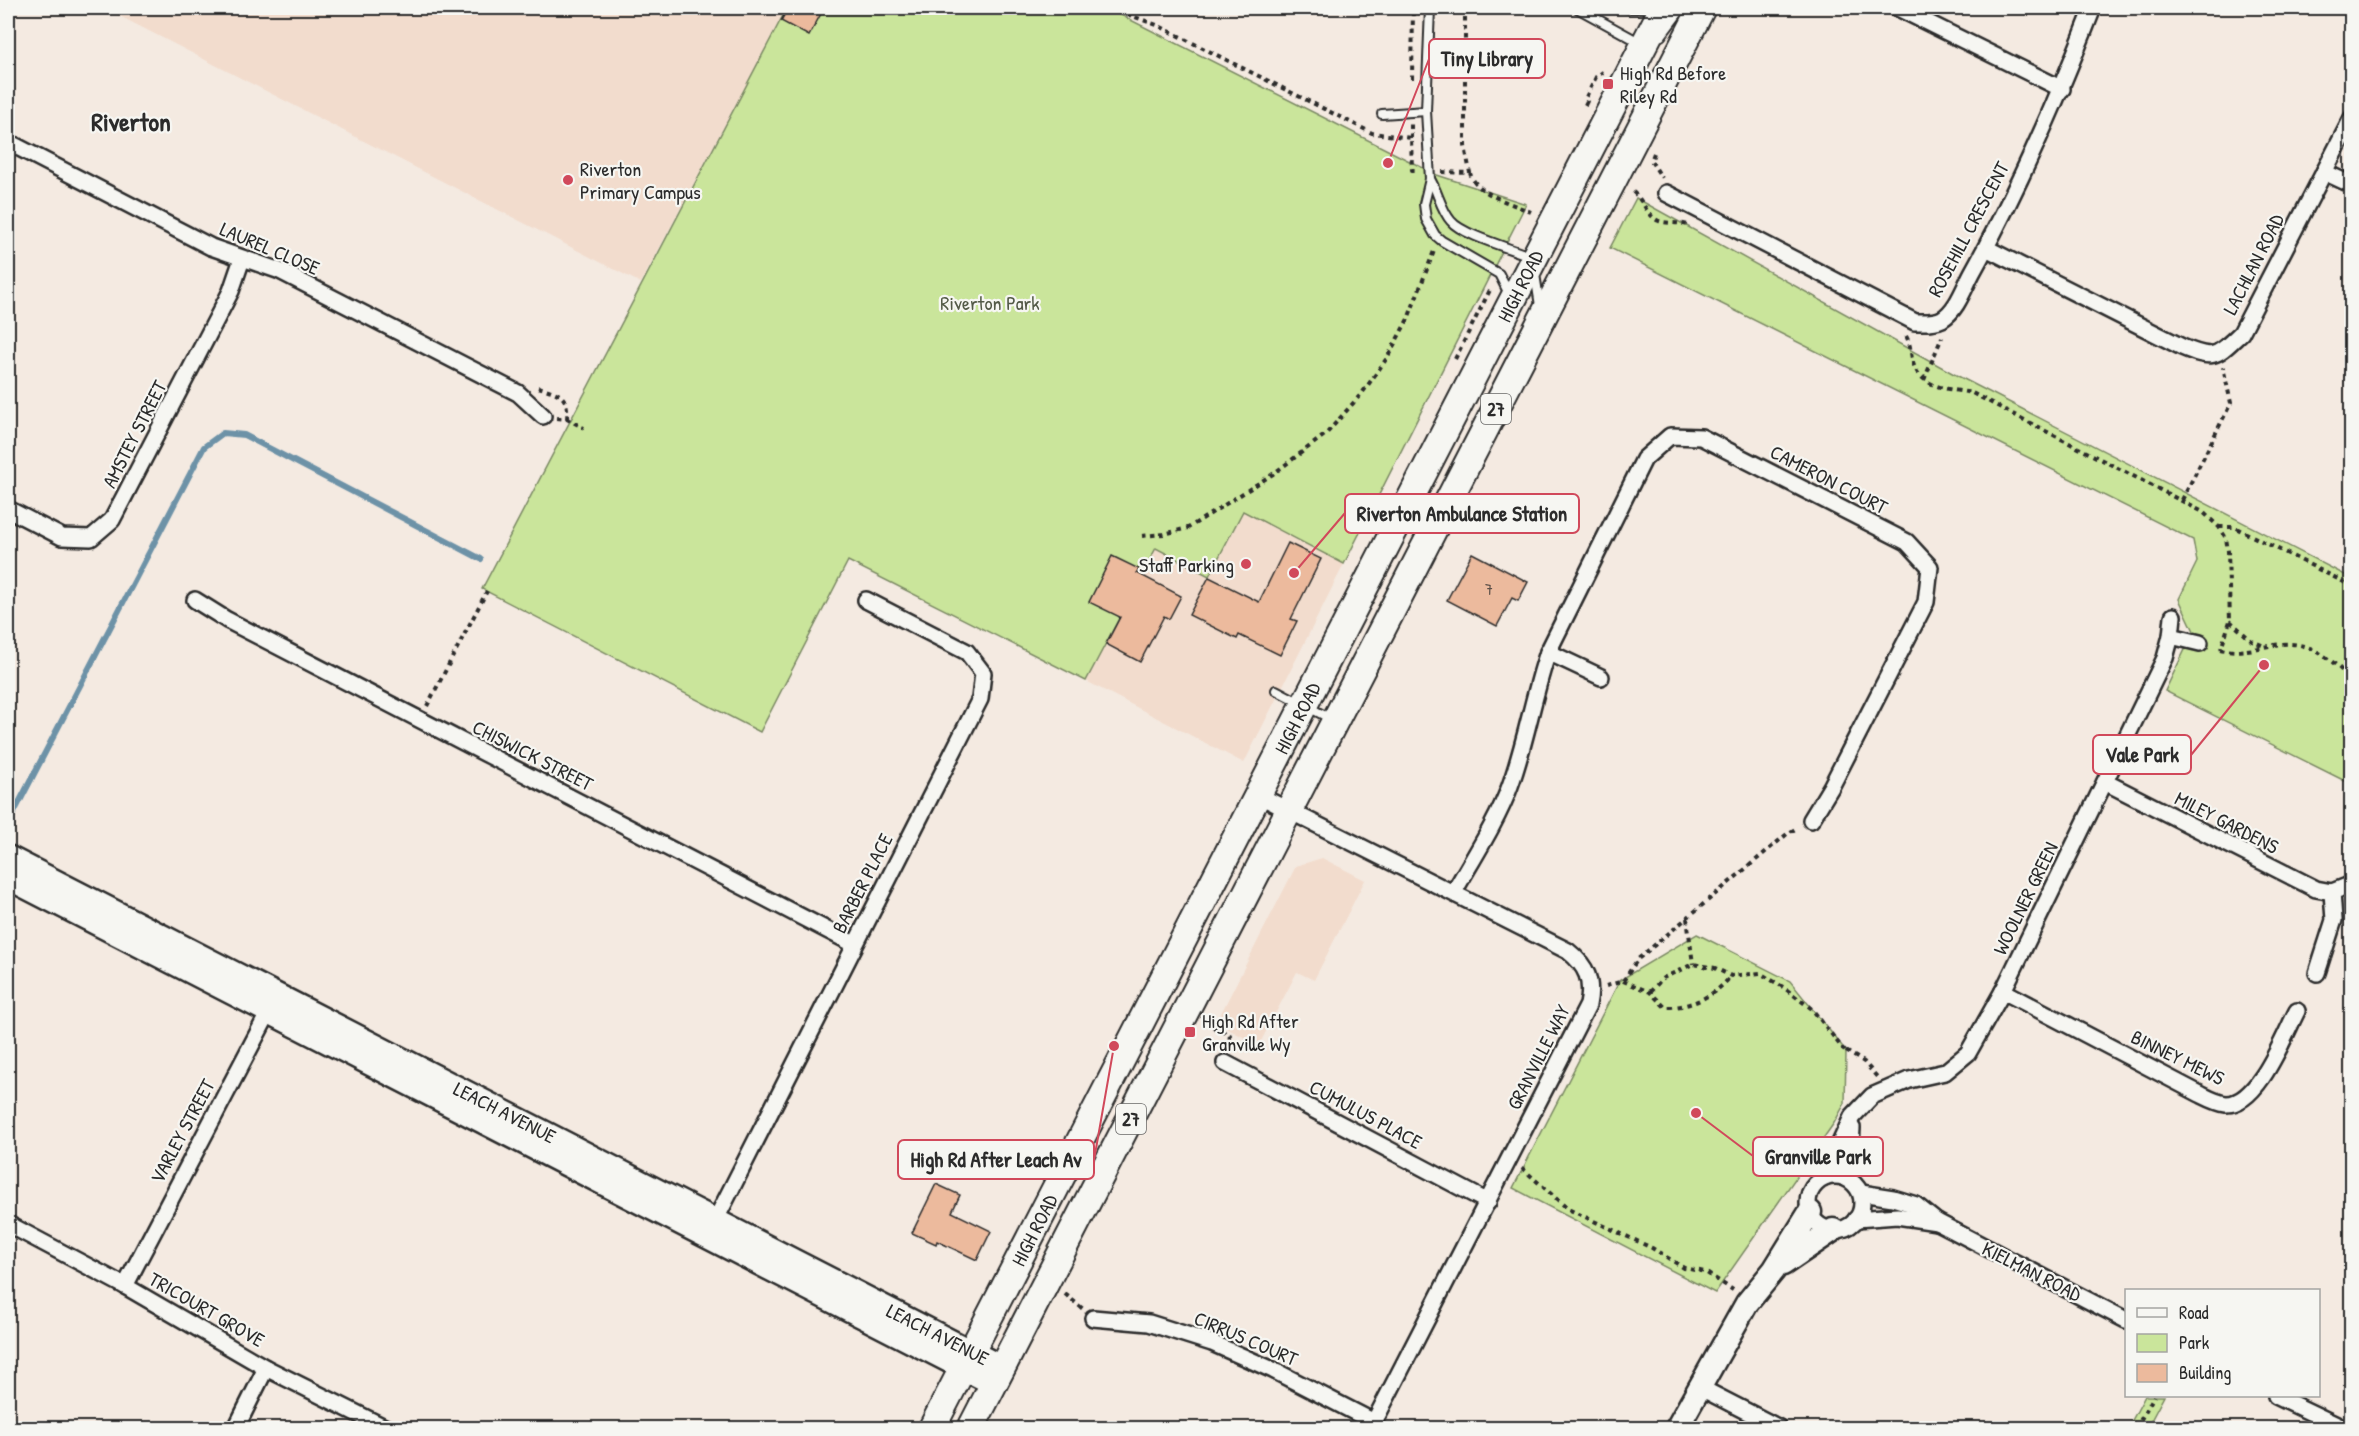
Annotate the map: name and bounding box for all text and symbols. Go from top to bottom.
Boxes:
callout: Tiny Library [1429,39,1545,78]
text: Tiny Library [1440,44,1533,74]
place label: High Rd Before Riley Rd [1620,59,1726,109]
marker: High Rd Before Riley Rd [1601,77,1615,91]
district label: Riverton [91,104,171,139]
place label: Riverton Primary Campus [580,155,701,205]
street label: ROSEHILL CRESCENT [1921,156,2015,301]
marker: Riverton Primary Campus [561,173,575,187]
street label: LACHLAN ROAD [2216,209,2290,319]
street label: LAUREL CLOSE [216,215,324,281]
street label: HIGH ROAD [1490,245,1550,326]
park label: Riverton Park [940,289,1040,316]
street label: AMSTEY STREET [95,375,173,492]
road number: 27 [1481,394,1511,424]
street label: CAMERON COURT [1766,438,1893,520]
callout: Riverton Ambulance Station [1345,494,1579,533]
text: Riverton Ambulance Station [1357,499,1567,528]
place label: Staff Parking [1139,551,1234,578]
marker: Staff Parking [1239,557,1253,571]
house number: 7 [1485,578,1493,600]
street label: HIGH ROAD [1267,677,1327,758]
street label: CHISWICK STREET [468,713,598,797]
callout: Vale Park [2093,735,2191,774]
text: Vale Park [2105,740,2179,769]
street label: MILEY GARDENS [2171,784,2283,860]
street label: BARBER PLACE [825,829,899,937]
street label: WOOLNER GREEN [1986,837,2064,959]
street label: GRANVILLE WAY [1500,1000,1576,1114]
place label: High Rd After Granville Wy [1202,1007,1299,1057]
street label: BINNEY MEWS [2127,1023,2229,1091]
marker: High Rd After Granville Wy [1183,1025,1197,1039]
street label: CUMULUS PLACE [1305,1073,1427,1155]
street label: VARLEY STREET [143,1074,221,1188]
street label: LEACH AVENUE [449,1075,561,1149]
road number: 27 [1116,1104,1146,1134]
callout: Granville Park [1753,1137,1883,1176]
callout: High Rd After Leach Av [898,1140,1094,1179]
text: Granville Park [1765,1142,1871,1171]
text: High Rd After Leach Av [910,1145,1082,1175]
street label: HIGH ROAD [1004,1189,1064,1270]
street label: KIELMAN ROAD [1978,1234,2087,1308]
street label: TRICOURT GROVE [144,1265,270,1353]
legend [2125,1289,2320,1397]
street label: LEACH AVENUE [882,1297,994,1371]
text: Road [2179,1300,2209,1325]
street label: CIRRUS COURT [1190,1304,1303,1372]
text: Park [2179,1330,2210,1355]
text: Building [2179,1360,2231,1385]

